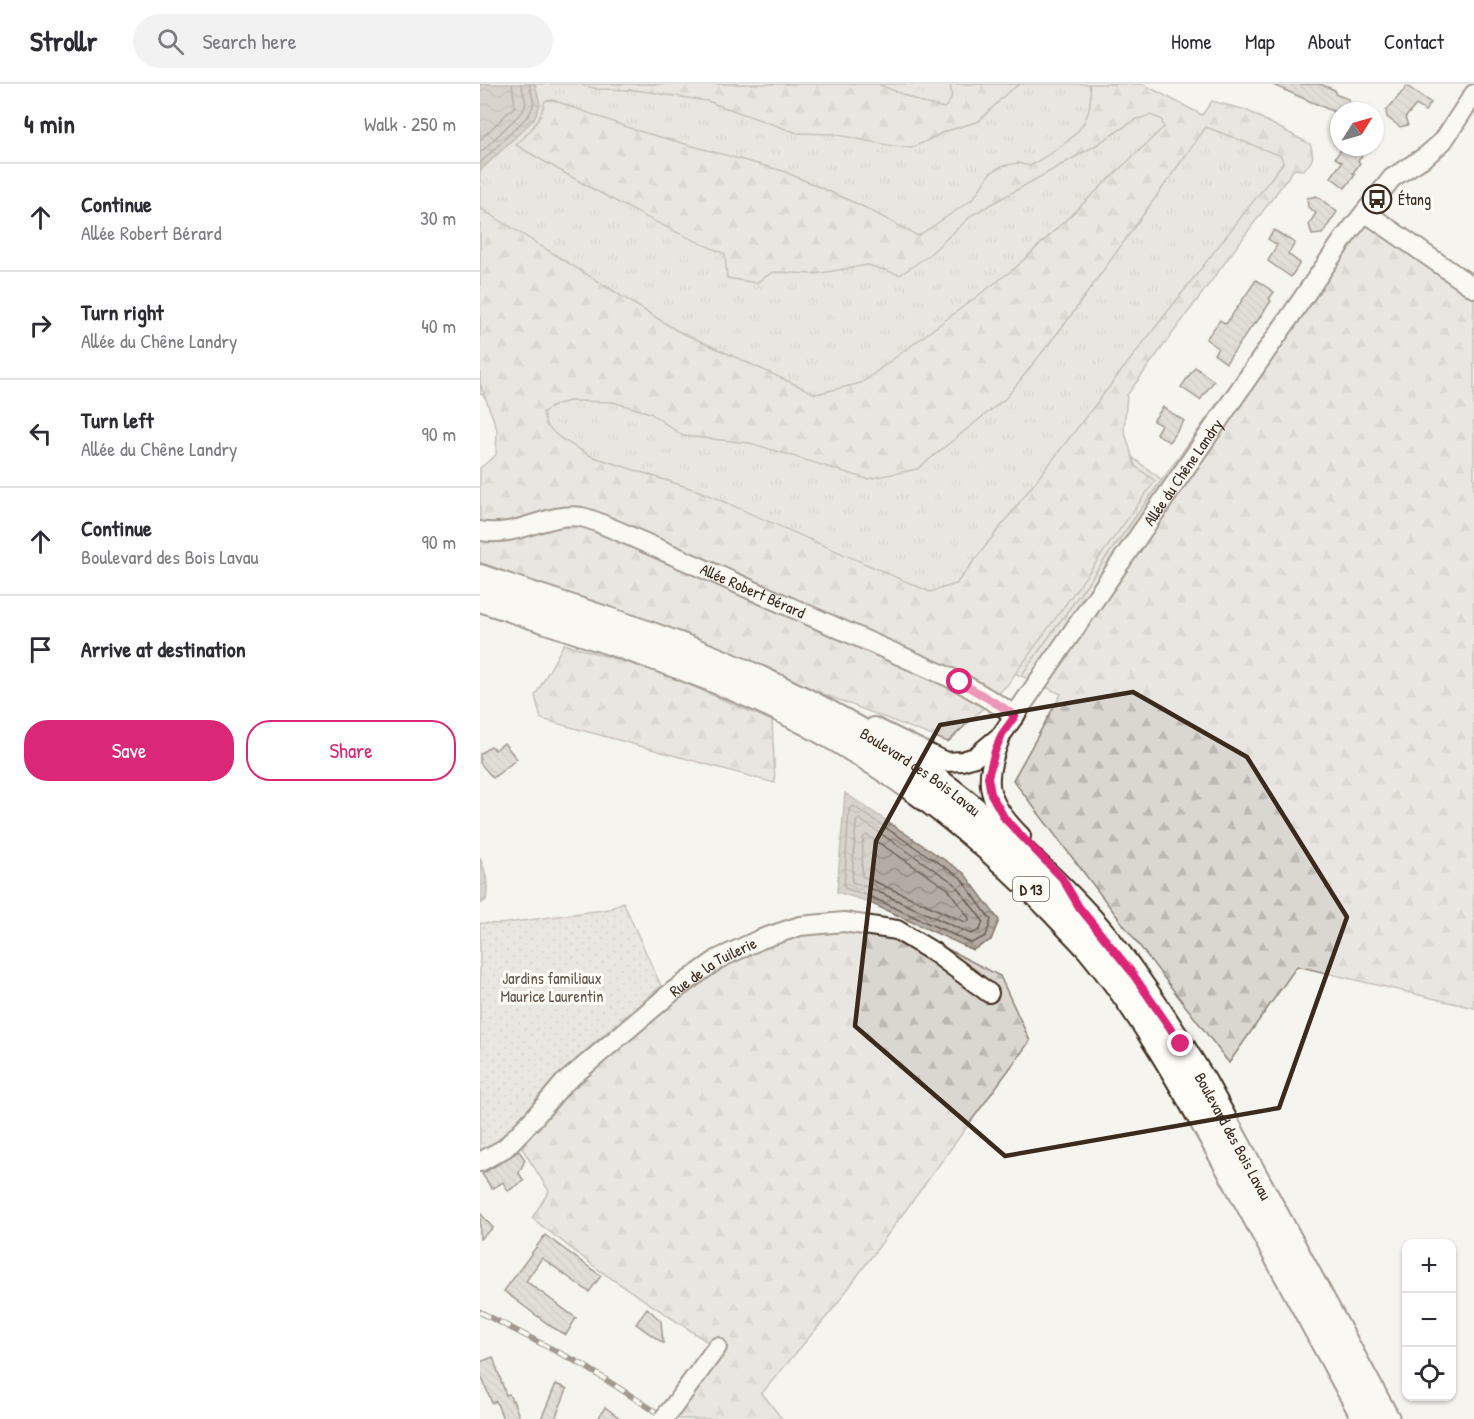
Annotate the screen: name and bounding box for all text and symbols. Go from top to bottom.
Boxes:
search box [133,14,553,68]
text: Strollr [30,22,97,60]
icon: search [154,25,187,58]
text: Search here [202,26,296,56]
text: Home [1171,27,1212,56]
text: Map [1245,27,1275,56]
text: About [1308,27,1351,56]
text: Contact [1384,27,1444,56]
north arrow [1330,102,1384,156]
text: 4 min [24,106,75,141]
text: Walk · 250 m [364,110,456,137]
bus stop icon: Étang [1361,183,1393,215]
place label: Étang [1398,188,1431,210]
text: Continue [81,189,152,219]
icon: ahead [24,201,57,234]
text: 30 m [420,204,456,231]
text: Allée Robert Bérard [81,219,222,246]
text: Turn right [81,297,164,327]
icon: right [24,309,57,342]
text: 40 m [421,312,456,339]
text: Allée du Chêne Landry [81,327,238,354]
text: Turn left [81,405,154,435]
street label: Allée du Chêne Landry [1138,414,1228,530]
icon: left [24,417,57,450]
text: 90 m [422,420,456,447]
text: Allée du Chêne Landry [81,435,238,462]
text: Continue [81,513,152,543]
icon: ahead [24,525,57,558]
text: 90 m [422,528,456,555]
text: Boulevard des Bois Lavau [81,543,259,570]
street label: Allée Robert Bérard [697,558,809,623]
icon: arrive [24,633,57,666]
text: Arrive at destination [81,634,246,664]
route start [946,668,972,694]
button: Save [24,720,234,781]
button: Share [246,720,456,781]
street label: Boulevard des Bois Lavau [856,722,986,821]
road number: D 13 [1013,877,1049,901]
street label: Rue de la Tuilerie [665,931,760,1002]
park label: Jardins familiaux Maurice Laurentin [501,967,603,1007]
route end [1167,1030,1193,1056]
street label: Boulevard des Bois Lavau [1190,1068,1277,1204]
map controls [1402,1239,1456,1401]
button: + [1402,1239,1456,1293]
button: − [1402,1293,1456,1347]
button: locate [1402,1347,1456,1401]

